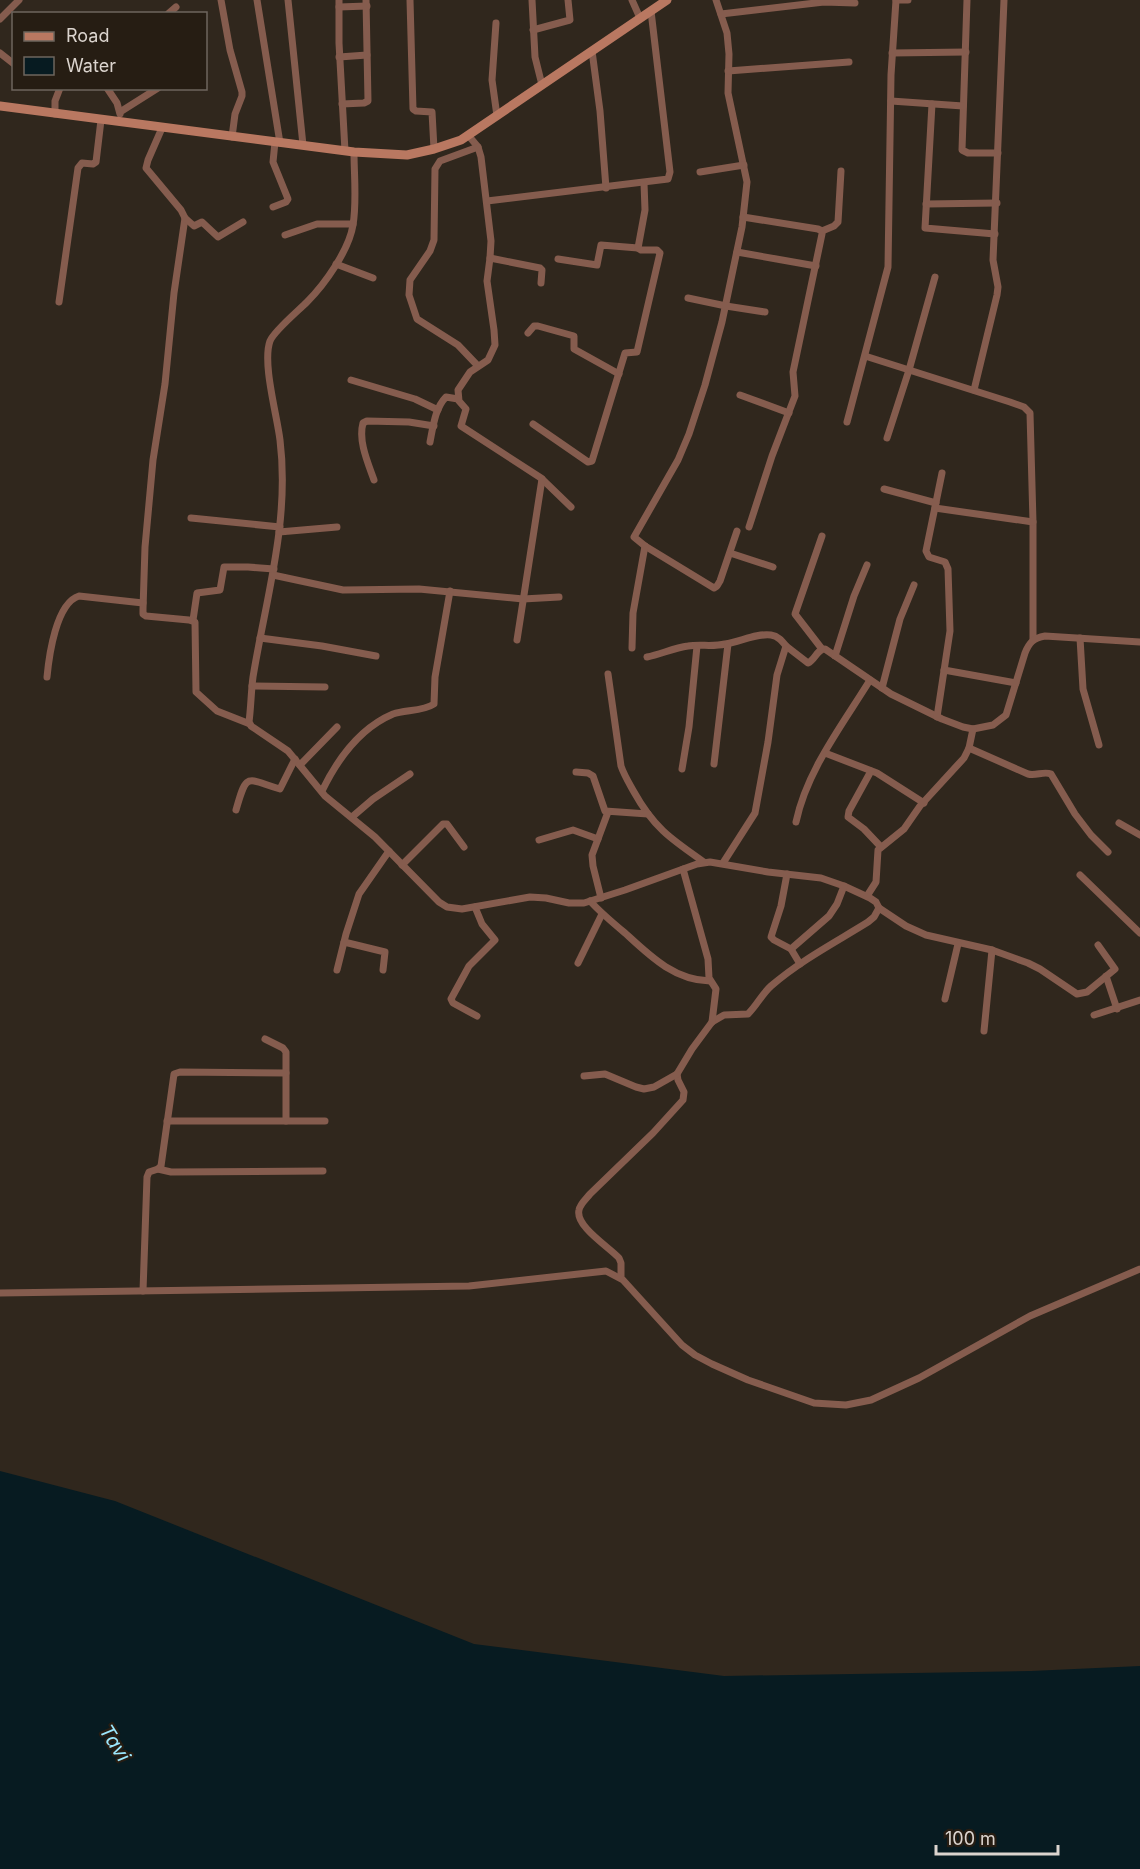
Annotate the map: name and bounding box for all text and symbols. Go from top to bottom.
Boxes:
legend [12,12,207,90]
text: Road [66,25,109,46]
text: Water [66,55,116,76]
water label: Tavi [94,1720,136,1767]
scale bar [936,1818,1058,1856]
text: 100 m [945,1828,996,1849]

